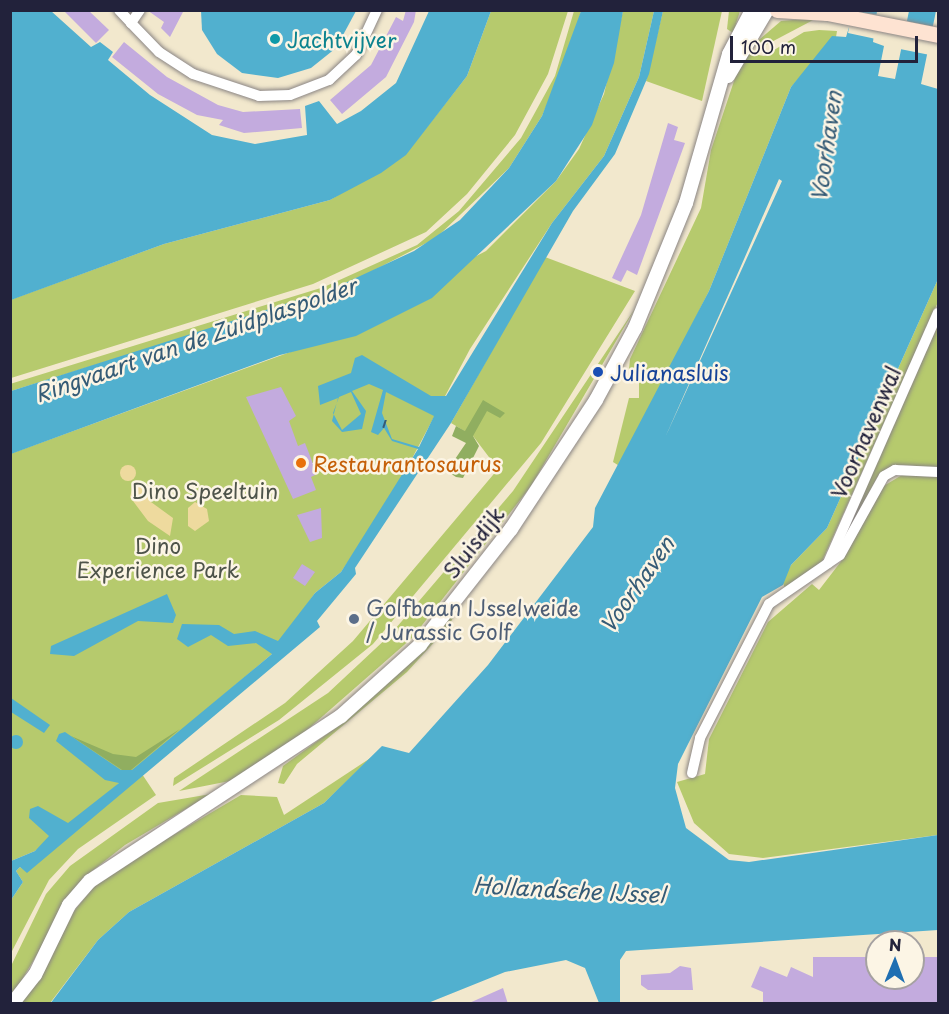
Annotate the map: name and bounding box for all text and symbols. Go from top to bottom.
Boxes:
scale bar [733,24,920,62]
place label: Jachtvijver [287,26,396,52]
marker: Jachtvijver [268,32,282,46]
text: 100 m [741,33,796,60]
water label: Voorhaven [804,89,846,203]
water label: Ringvaart van de Zuidplaspolder [29,271,361,407]
place label: Julianasluis [610,359,729,385]
street label: Voorhavenwal [825,362,905,502]
marker: Julianasluis [591,365,605,379]
place label: Restaurantosaurus [313,450,501,476]
marker: Restaurantosaurus [294,456,308,470]
park label: Dino Speeltuin [132,477,278,503]
street label: Sluisdijk [437,501,509,583]
water label: Voorhaven [593,531,679,637]
park label: Dino Experience Park [76,532,240,582]
place label: Golfbaan IJsselweide / Jurassic Golf [366,594,579,644]
marker: Golfbaan IJsselweide / Jurassic Golf [347,612,361,626]
water label: Hollandsche IJssel [472,871,666,907]
north arrow [865,930,925,990]
text: N [889,932,902,956]

